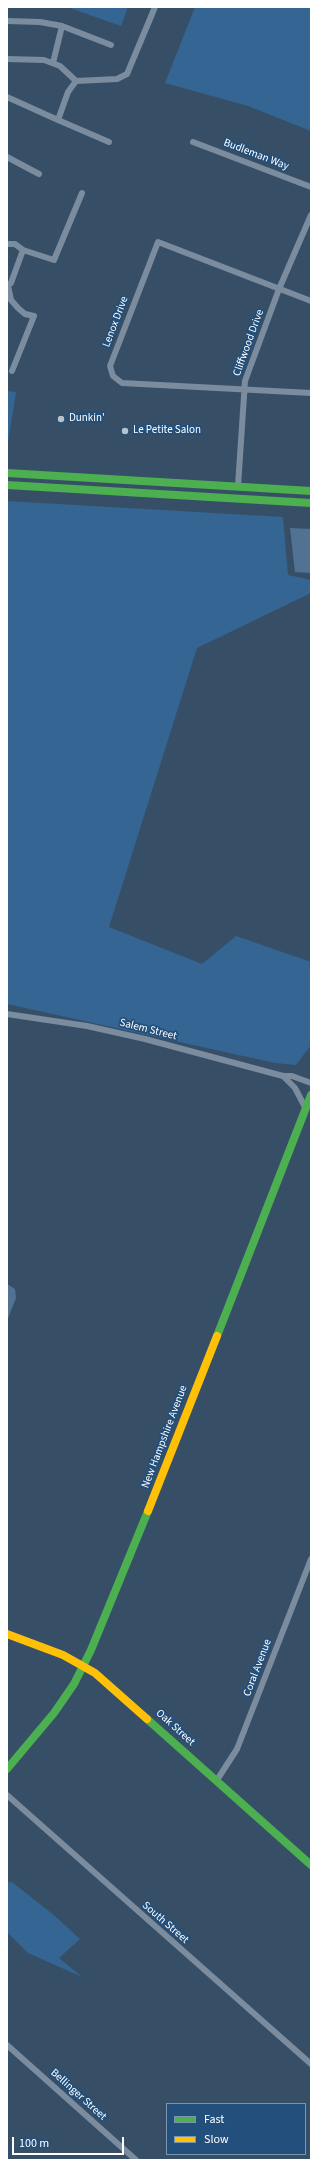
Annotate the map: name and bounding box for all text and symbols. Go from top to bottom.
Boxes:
street label: Budleman Way [221,137,291,173]
street label: Lenox Drive [100,295,132,349]
street label: Cliffwood Drive [231,308,267,378]
place label: Dunkin' [69,412,105,426]
marker: Dunkin' [56,414,66,424]
place label: Le Petite Salon [133,424,201,438]
marker: Le Petite Salon [120,426,130,436]
street label: Salem Street [118,1017,178,1043]
street label: New Hampshire Avenue [139,1384,191,1490]
street label: Coral Avenue [241,1638,275,1698]
street label: Oak Street [153,1707,197,1749]
street label: South Street [139,1899,191,1947]
street label: Bellinger Street [47,2066,109,2124]
legend [166,2103,306,2155]
text: Fast [204,2111,224,2128]
scale bar [14,2129,126,2155]
text: Slow [204,2131,229,2148]
text: 100 m [19,2135,49,2152]

